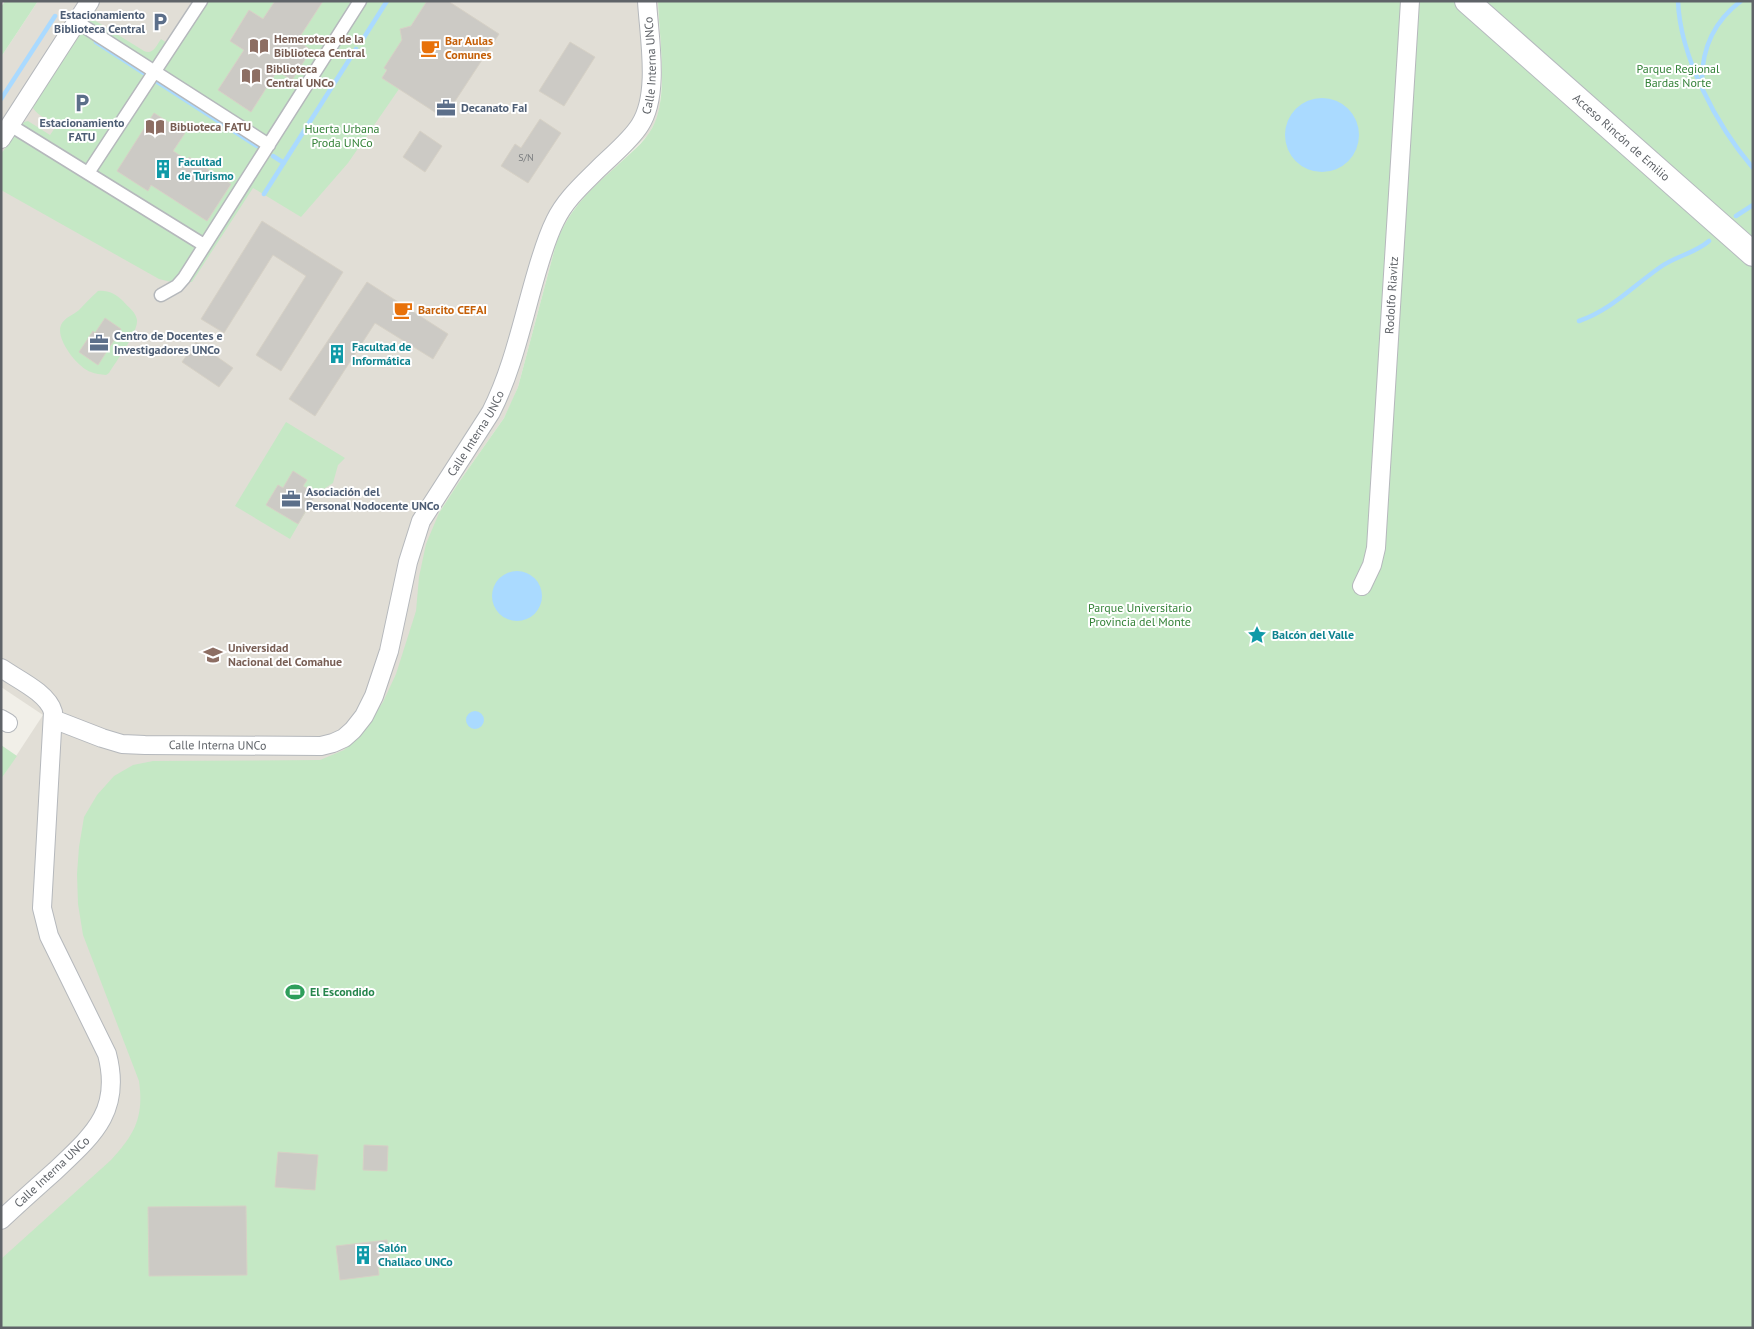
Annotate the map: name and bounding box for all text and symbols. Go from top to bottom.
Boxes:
place label: Estacionamiento Biblioteca Central [54,7,146,36]
parking icon: Estacionamiento Biblioteca Central [149,11,171,33]
street label: Calle Interna UNCo [638,16,659,116]
place label: Hemeroteca de la Biblioteca Central [274,31,365,60]
place label: Bar Aulas Comunes [445,33,493,62]
library icon: Hemeroteca de la Biblioteca Central [248,35,270,57]
cafe icon: Bar Aulas Comunes [419,37,441,59]
place label: Biblioteca Central UNCo [266,61,335,90]
park label: Parque Regional Bardas Norte [1636,61,1720,90]
library icon: Biblioteca Central UNCo [240,65,262,87]
street label: Acceso Rincón de Emilio [1570,90,1673,184]
parking icon: Estacionamiento FATU [71,92,93,114]
office icon: Decanato FaI [435,97,457,119]
place label: Decanato FaI [461,100,528,115]
place label: Estacionamiento FATU [40,115,125,144]
library icon: Biblioteca FATU [144,116,166,138]
place label: Biblioteca FATU [170,119,251,134]
park label: Huerta Urbana Proda UNCo [304,121,380,150]
house number: S/N [518,151,534,164]
place label: Facultad de Turismo [178,154,234,183]
building icon: Facultad de Turismo [152,158,174,180]
street label: Rodolfo Riavitz [1381,256,1401,334]
cafe icon: Barcito CEFAI [392,299,414,321]
place label: Barcito CEFAI [418,302,487,317]
place label: Centro de Docentes e Investigadores UNCo [114,328,223,357]
office icon: Centro de Docentes e Investigadores UNCo [88,332,110,354]
place label: Facultad de Informática [352,339,411,368]
building icon: Facultad de Informática [326,343,348,365]
street label: Calle Interna UNCo [444,388,507,479]
place label: Asociación del Personal Nodocente UNCo [306,484,440,513]
office icon: Asociación del Personal Nodocente UNCo [280,488,302,510]
park label: Parque Universitario Provincia del Monte [1088,600,1192,629]
place icon: Balcón del Valle [1246,624,1268,646]
place label: Balcón del Valle [1272,627,1354,642]
place label: Universidad Nacional del Comahue [228,640,342,669]
school or university icon: Universidad Nacional del Comahue [202,644,224,666]
street label: Calle Interna UNCo [169,737,266,753]
sports icon: El Escondido [284,981,306,1003]
place label: El Escondido [310,984,375,999]
street label: Calle Interna UNCo [11,1133,92,1210]
place label: Salón Challaco UNCo [378,1240,453,1269]
building icon: Salón Challaco UNCo [352,1244,374,1266]

